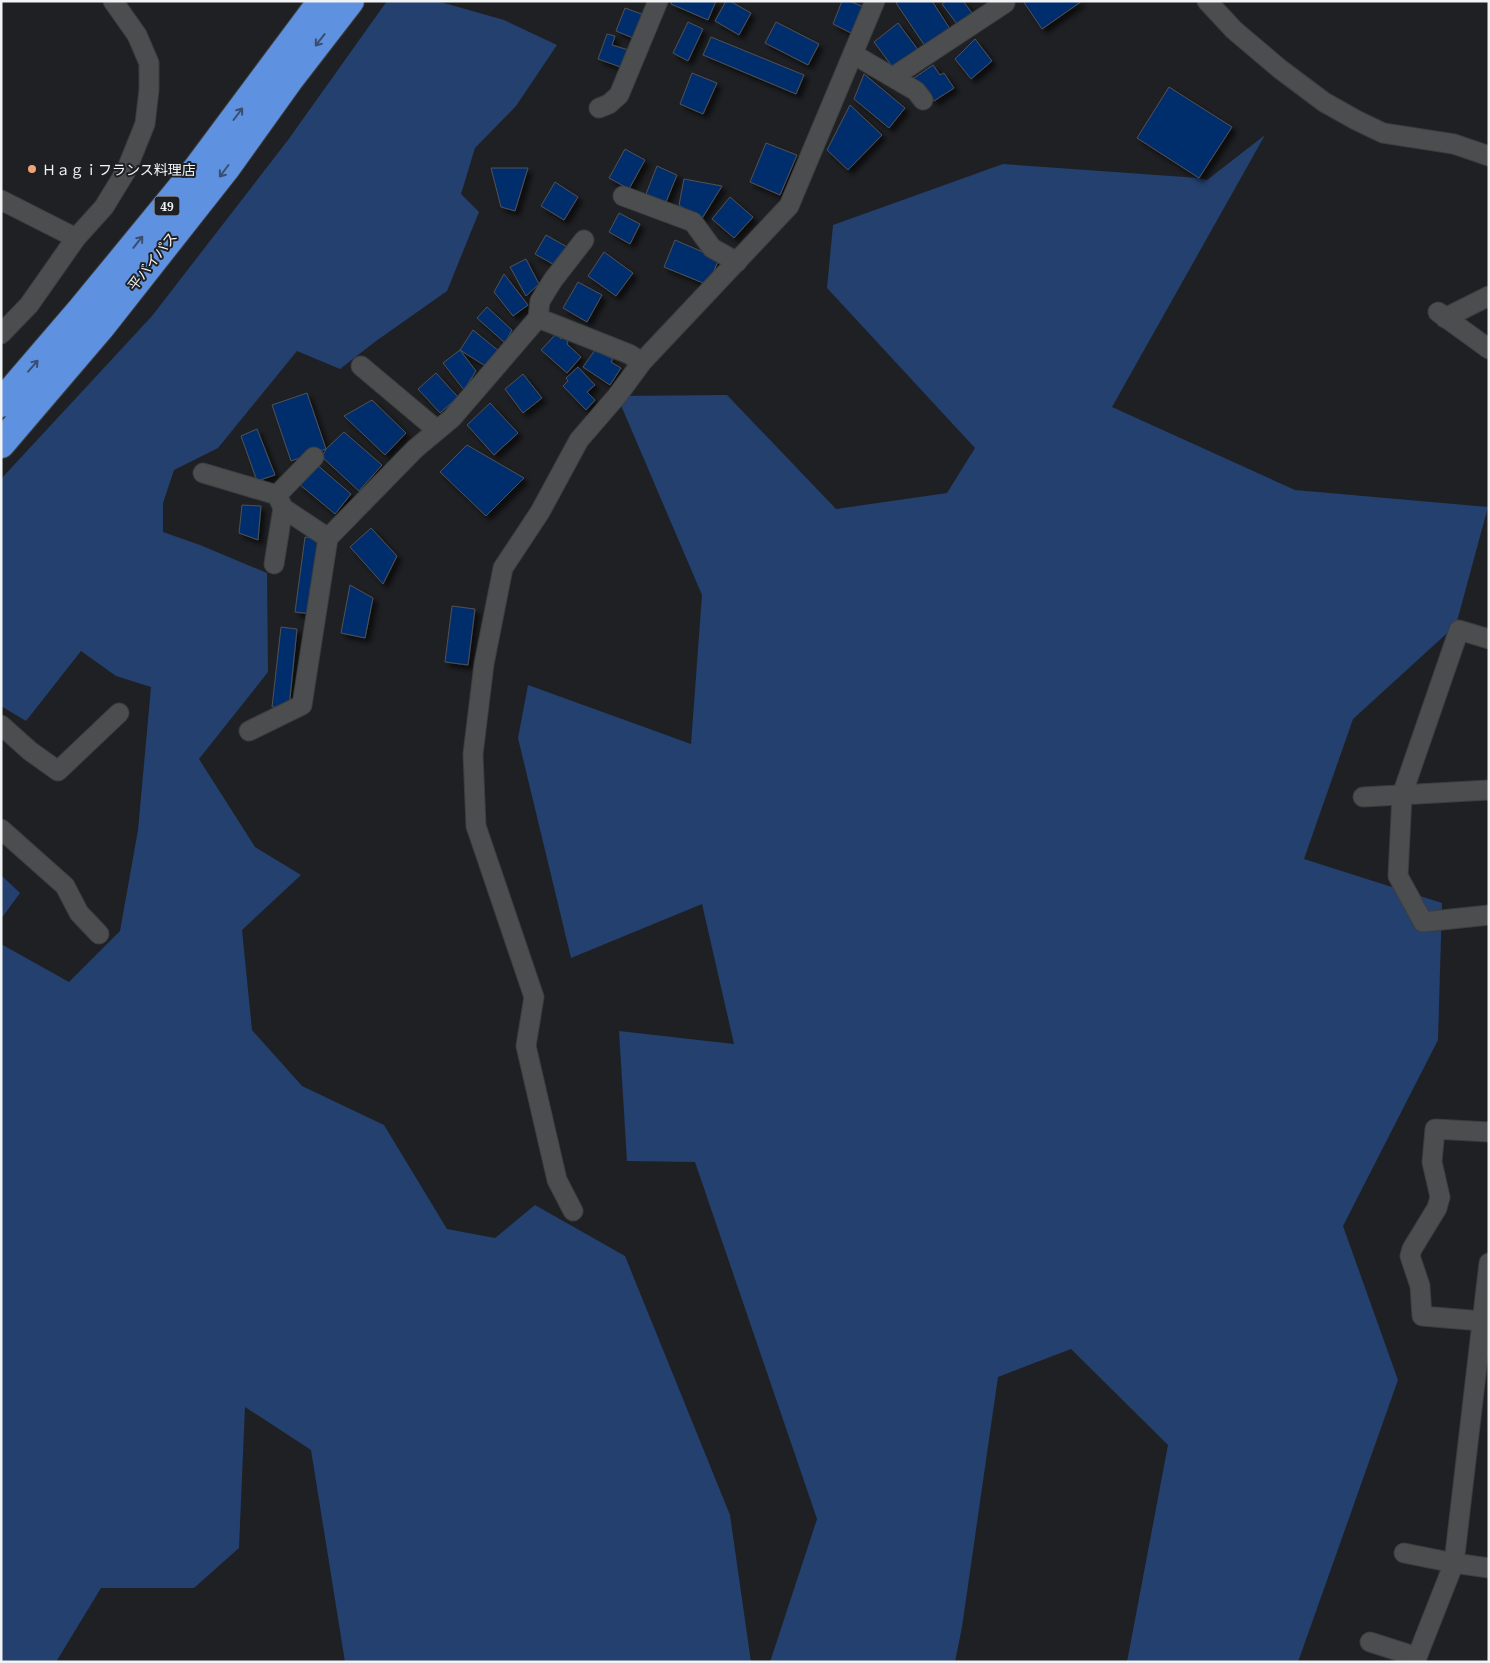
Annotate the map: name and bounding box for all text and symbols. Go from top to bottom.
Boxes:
one-way arrow [315,33,325,47]
one-way arrow [233,107,243,121]
place label: Ｈａｇｉフランス料理店 [42,160,196,179]
marker: Ｈａｇｉフランス料理店 [26,163,38,175]
one-way arrow [218,164,229,177]
road number: 49 [154,197,180,216]
street label: 平バイパス [123,228,181,294]
one-way arrow [132,235,143,248]
one-way arrow [27,360,38,373]

